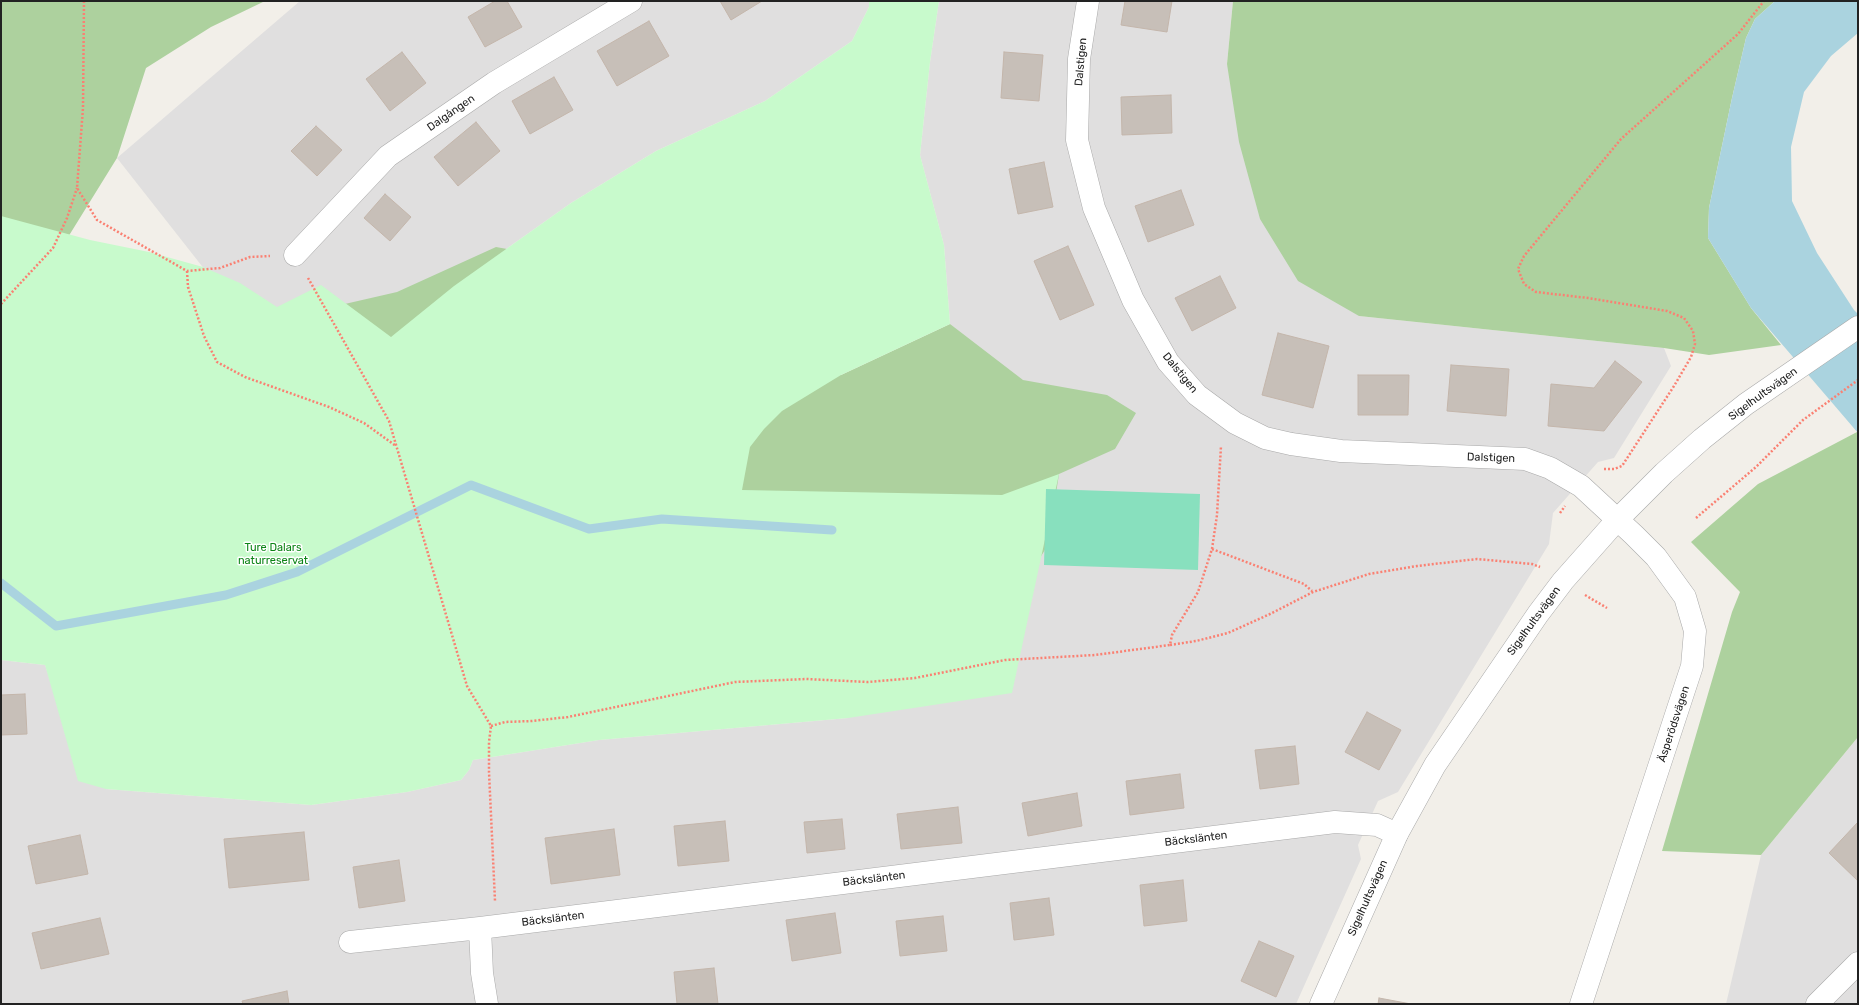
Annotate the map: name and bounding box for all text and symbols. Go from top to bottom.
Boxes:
street label: Dalstigen [1072,37,1090,87]
street label: Dalgången [425,92,477,134]
street label: Dalstigen [1160,350,1200,396]
street label: Sigelhultsvägen [1726,365,1800,423]
street label: Dalstigen [1467,451,1515,465]
park label: Ture Dalars naturreservat [238,541,308,567]
street label: Sigelhultsvägen [1505,584,1563,658]
street label: Äsperödsvägen [1655,684,1693,764]
street label: Bäckslänten [1164,829,1228,849]
street label: Sigelhultsvägen [1345,858,1391,938]
street label: Bäckslänten [842,869,906,889]
street label: Bäckslänten [521,909,585,929]

